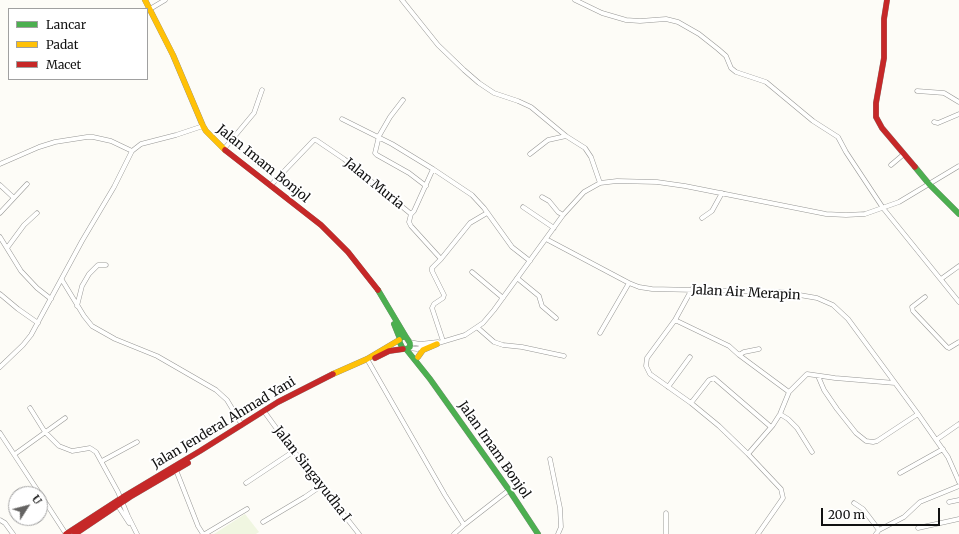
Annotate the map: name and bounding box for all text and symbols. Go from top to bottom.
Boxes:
legend [8,8,148,80]
text: Lancar [46,17,86,32]
text: Padat [46,37,78,52]
text: Macet [46,57,81,72]
street label: Jalan Imam Bonjol [213,122,313,206]
street label: Jalan Muria [341,155,407,213]
street label: Jalan Air Merapin [691,282,801,304]
street label: Jalan Jenderal Ahmad Yani [149,374,299,472]
street label: Jalan Imam Bonjol [455,398,533,502]
street label: Jalan Singayudha I [270,423,354,525]
north arrow [8,486,48,526]
text: U [29,492,45,507]
scale bar [823,500,942,526]
text: 200 m [828,507,865,522]

